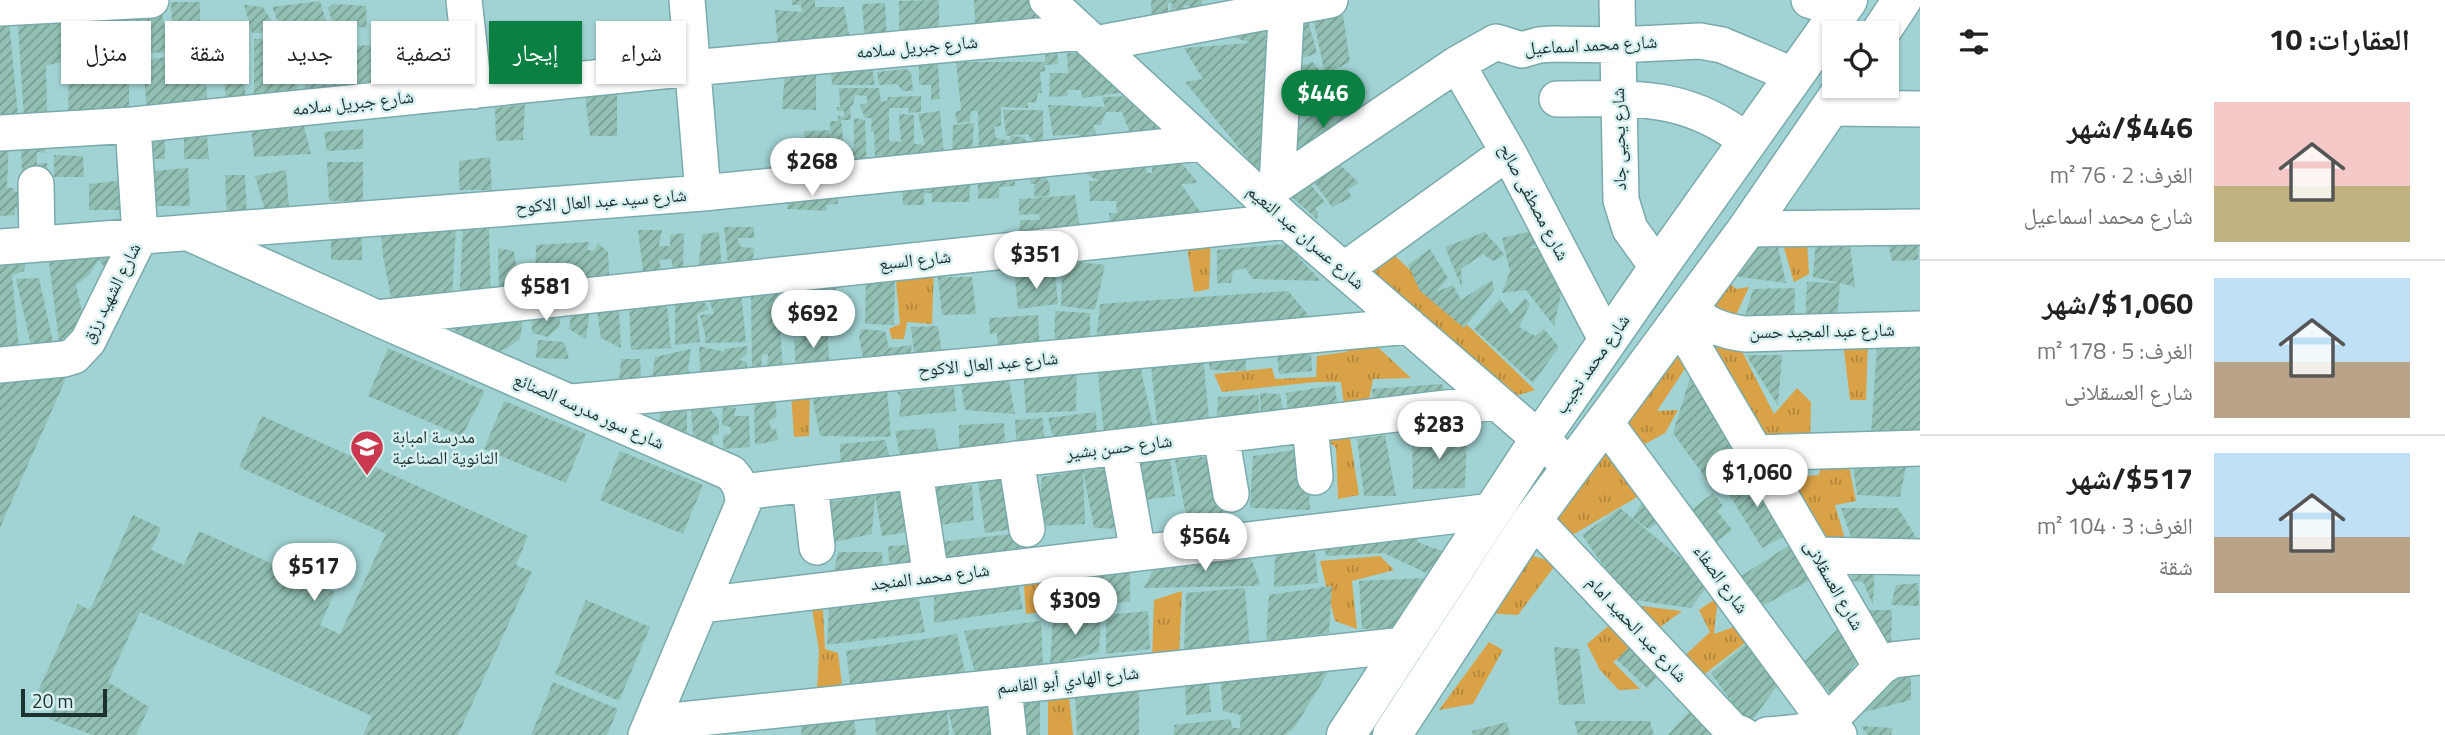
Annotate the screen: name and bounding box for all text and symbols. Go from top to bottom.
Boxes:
text: العقارات: 10 [2269,16,2410,62]
chip: منزل [61,21,151,84]
chip: شقة [165,21,249,84]
chip: جديد [263,21,357,84]
chip: تصفية [371,21,475,84]
chip: إيجار [489,21,582,84]
chip: شراء [596,21,686,84]
map controls [1822,21,1899,98]
button: locate [1822,21,1899,98]
icon: filters [1955,23,1993,61]
street label: شارع جبريل سلامه [855,28,979,65]
street label: شارع محمد اسماعيل [1524,28,1658,61]
pin: $446 [1282,71,1364,130]
text: $446 [1297,75,1349,110]
street label: شارع جبريل سلامه [291,83,415,122]
street label: شارع يحيى جاد [1604,87,1633,191]
text: $446/شهر [2067,104,2193,150]
icon: home [2270,130,2354,214]
pin: $268 [771,138,853,198]
street label: شارع مصطفى صالح [1492,138,1577,265]
text: $268 [786,143,838,178]
text: الغرف: 2 · 76 m² [2050,157,2193,192]
street label: شارع عسران عبد النعيم [1241,178,1371,296]
street label: شارع سيد عبد العال الاكوح [514,181,687,220]
text: شارع محمد اسماعيل [2024,198,2193,233]
pin: $351 [995,232,1077,291]
text: $351 [1010,236,1062,271]
street label: شارع الشهيد رزق [74,238,147,348]
street label: شارع السبع [878,242,952,277]
pin: $581 [505,264,587,323]
text: $581 [520,268,572,303]
text: $1,060/شهر [2042,280,2193,326]
pin: $692 [772,290,854,350]
text: $692 [787,295,839,330]
icon: home [2270,306,2354,390]
street label: شارع محمد نجيب [1547,308,1636,419]
street label: شارع عبد المجيد حسن [1749,316,1895,345]
text: الغرف: 5 · 178 m² [2037,333,2193,368]
street label: شارع عبد العال الاكوح [917,344,1059,383]
street label: شارع سور مدرسه الصنائع [510,365,669,456]
text: شارع العسقلانى [2064,374,2193,409]
pin: $283 [1398,402,1480,461]
text: $283 [1413,406,1465,441]
place label: مدرسة امبابة الثانوية الصناعية [392,423,498,471]
street label: شارع حسن بشير [1063,427,1174,467]
school or university icon: مدرسة امبابة الثانوية الصناعية [348,428,386,477]
pin: $1,060 [1700,449,1814,509]
text: $1,060 [1722,454,1792,489]
text: $517/شهر [2067,455,2193,501]
icon: home [2270,481,2354,565]
text: الغرف: 3 · 104 m² [2037,508,2193,543]
pin: $564 [1164,514,1246,573]
text: $564 [1179,518,1231,553]
street label: شارع العسقلانى [1798,534,1871,635]
street label: شارع الصفاء [1687,539,1756,619]
pin: $517 [273,544,355,603]
text: $517 [288,548,340,583]
text: شقة [2159,549,2193,584]
street label: شارع محمد المنجد [869,556,991,597]
street label: شارع عبد الحميد امام [1581,569,1694,688]
pin: $309 [1034,578,1116,637]
text: $309 [1049,582,1101,617]
street label: شارع الهادي أبو القاسم [996,659,1141,702]
scale bar [21,686,107,718]
text: 20 m [32,686,73,715]

